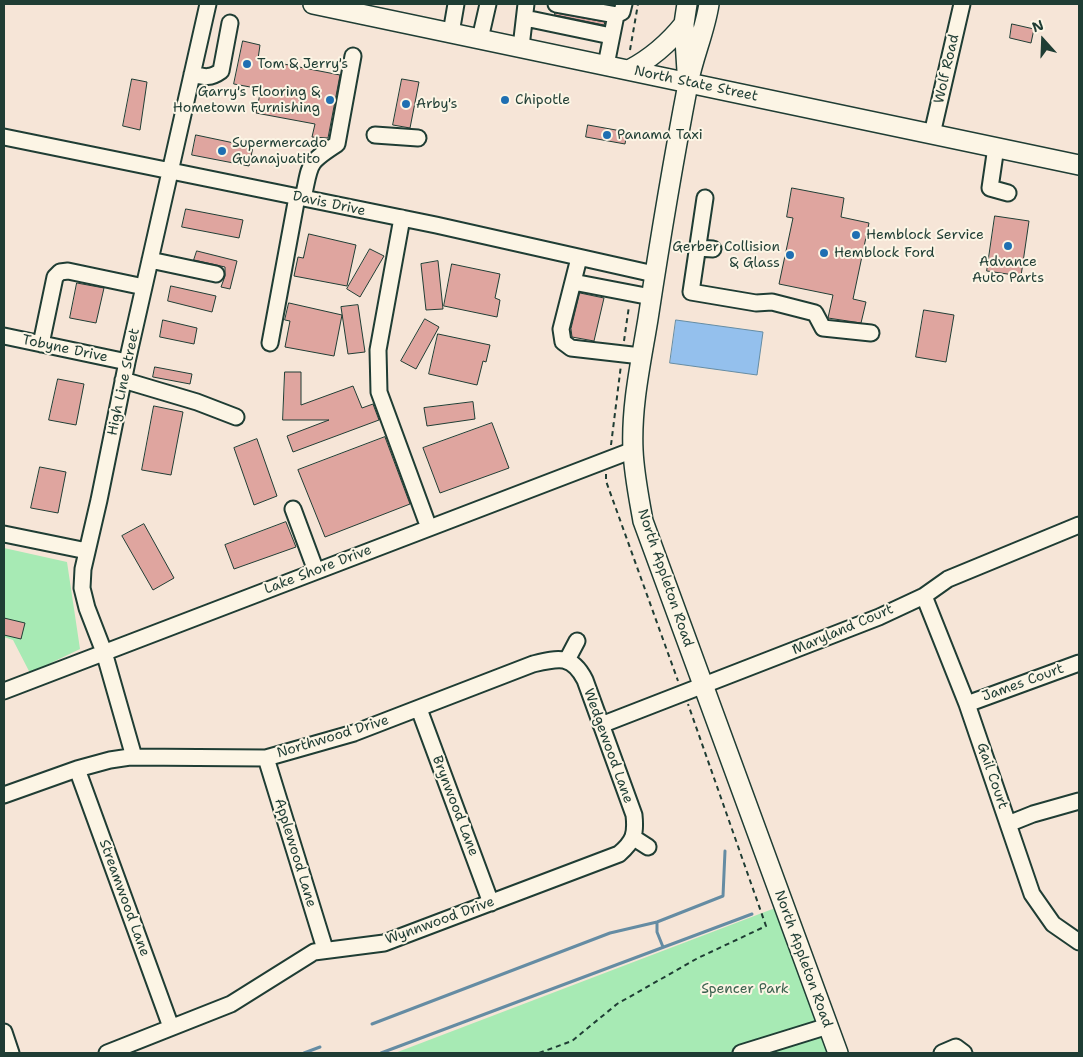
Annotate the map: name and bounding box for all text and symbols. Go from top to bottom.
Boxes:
north arrow [1018,15,1068,65]
text: N [1030,16,1046,36]
street label: Wolf Road [931,33,963,105]
place label: Tom & Jerry's [257,56,348,72]
marker: Tom & Jerry's [241,58,253,70]
street label: North State Street [633,63,759,105]
place label: Garry's Flooring & Hometown Furnishing [173,84,320,116]
place label: Chipotle [515,92,570,108]
marker: Garry's Flooring & Hometown Furnishing [324,94,336,106]
marker: Chipotle [499,94,511,106]
place label: Arby's [416,96,458,112]
marker: Arby's [400,98,412,110]
place label: Panama Taxi [617,127,703,143]
marker: Panama Taxi [601,129,613,141]
place label: Supermercado Guanajuatito [232,135,327,168]
marker: Supermercado Guanajuatito [216,145,228,157]
street label: Davis Drive [291,188,367,220]
place label: Hemblock Service [866,227,984,243]
marker: Hemblock Service [850,229,862,241]
place label: Gerber Collision & Glass [672,239,780,272]
marker: Advance Auto Parts [1002,240,1014,252]
place label: Hemblock Ford [834,245,935,261]
marker: Hemblock Ford [818,247,830,259]
marker: Gerber Collision & Glass [784,249,796,261]
place label: Advance Auto Parts [972,254,1044,286]
street label: High Line Street [104,327,144,437]
street label: Tobyne Drive [21,332,109,366]
street label: North Appleton Road [633,507,697,649]
street label: Lake Shore Drive [262,542,374,598]
street label: Maryland Court [790,601,896,659]
street label: James Court [980,660,1066,706]
street label: Wedgewood Lane [579,686,637,806]
street label: Northwood Drive [275,712,391,762]
street label: Gail Court [973,741,1011,811]
street label: Brynwood Lane [428,753,482,859]
street label: Applewood Lane [270,796,320,910]
street label: Streamwood Lane [95,837,153,959]
street label: North Appleton Road [770,888,836,1030]
street label: Wynnwood Drive [383,893,497,949]
park label: Spencer Park [701,981,789,997]

